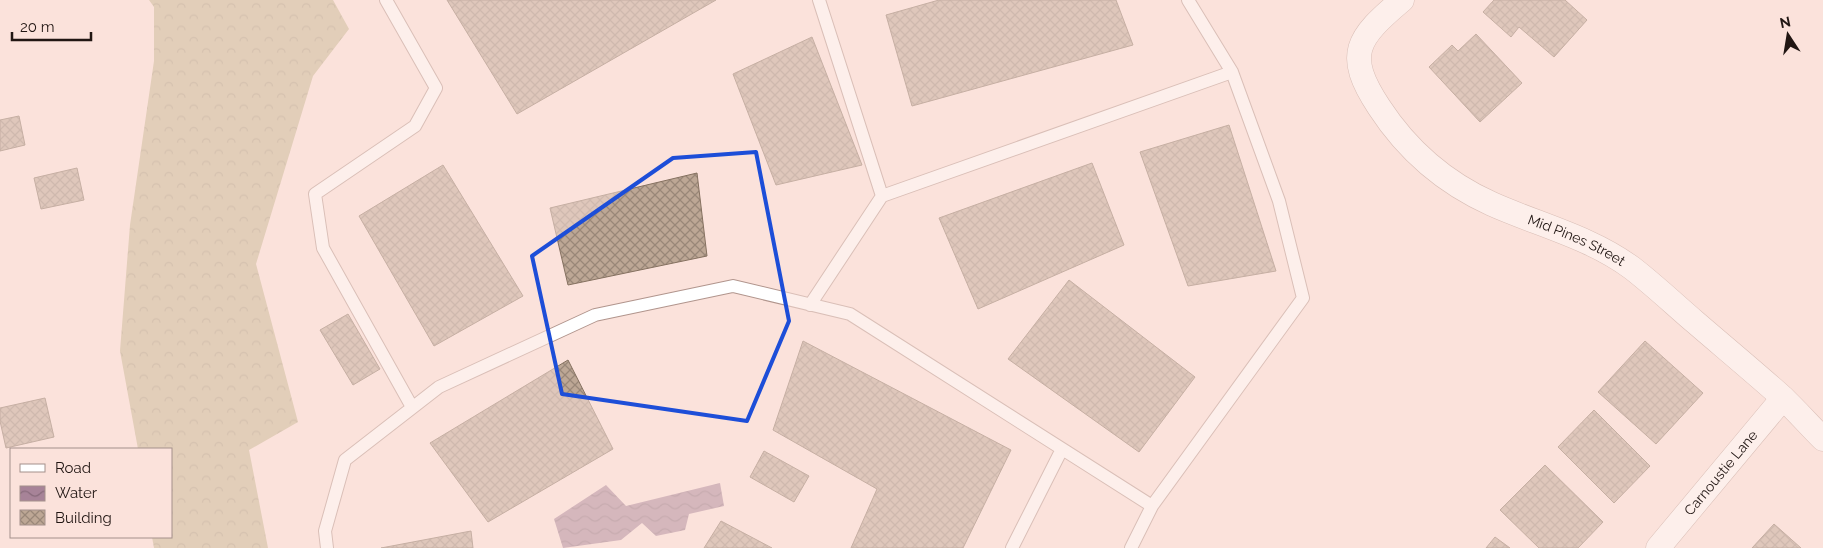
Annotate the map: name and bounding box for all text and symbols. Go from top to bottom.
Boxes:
scale bar [12,10,91,42]
north arrow [1763,10,1813,60]
text: N [1778,13,1792,31]
text: 20 m [20,18,55,36]
street label: Mid Pines Street [1526,211,1628,269]
street label: Carnoustie Lane [1681,427,1761,518]
legend [10,448,172,538]
text: Road [55,459,91,477]
text: Water [55,484,98,502]
text: Building [55,509,112,527]

